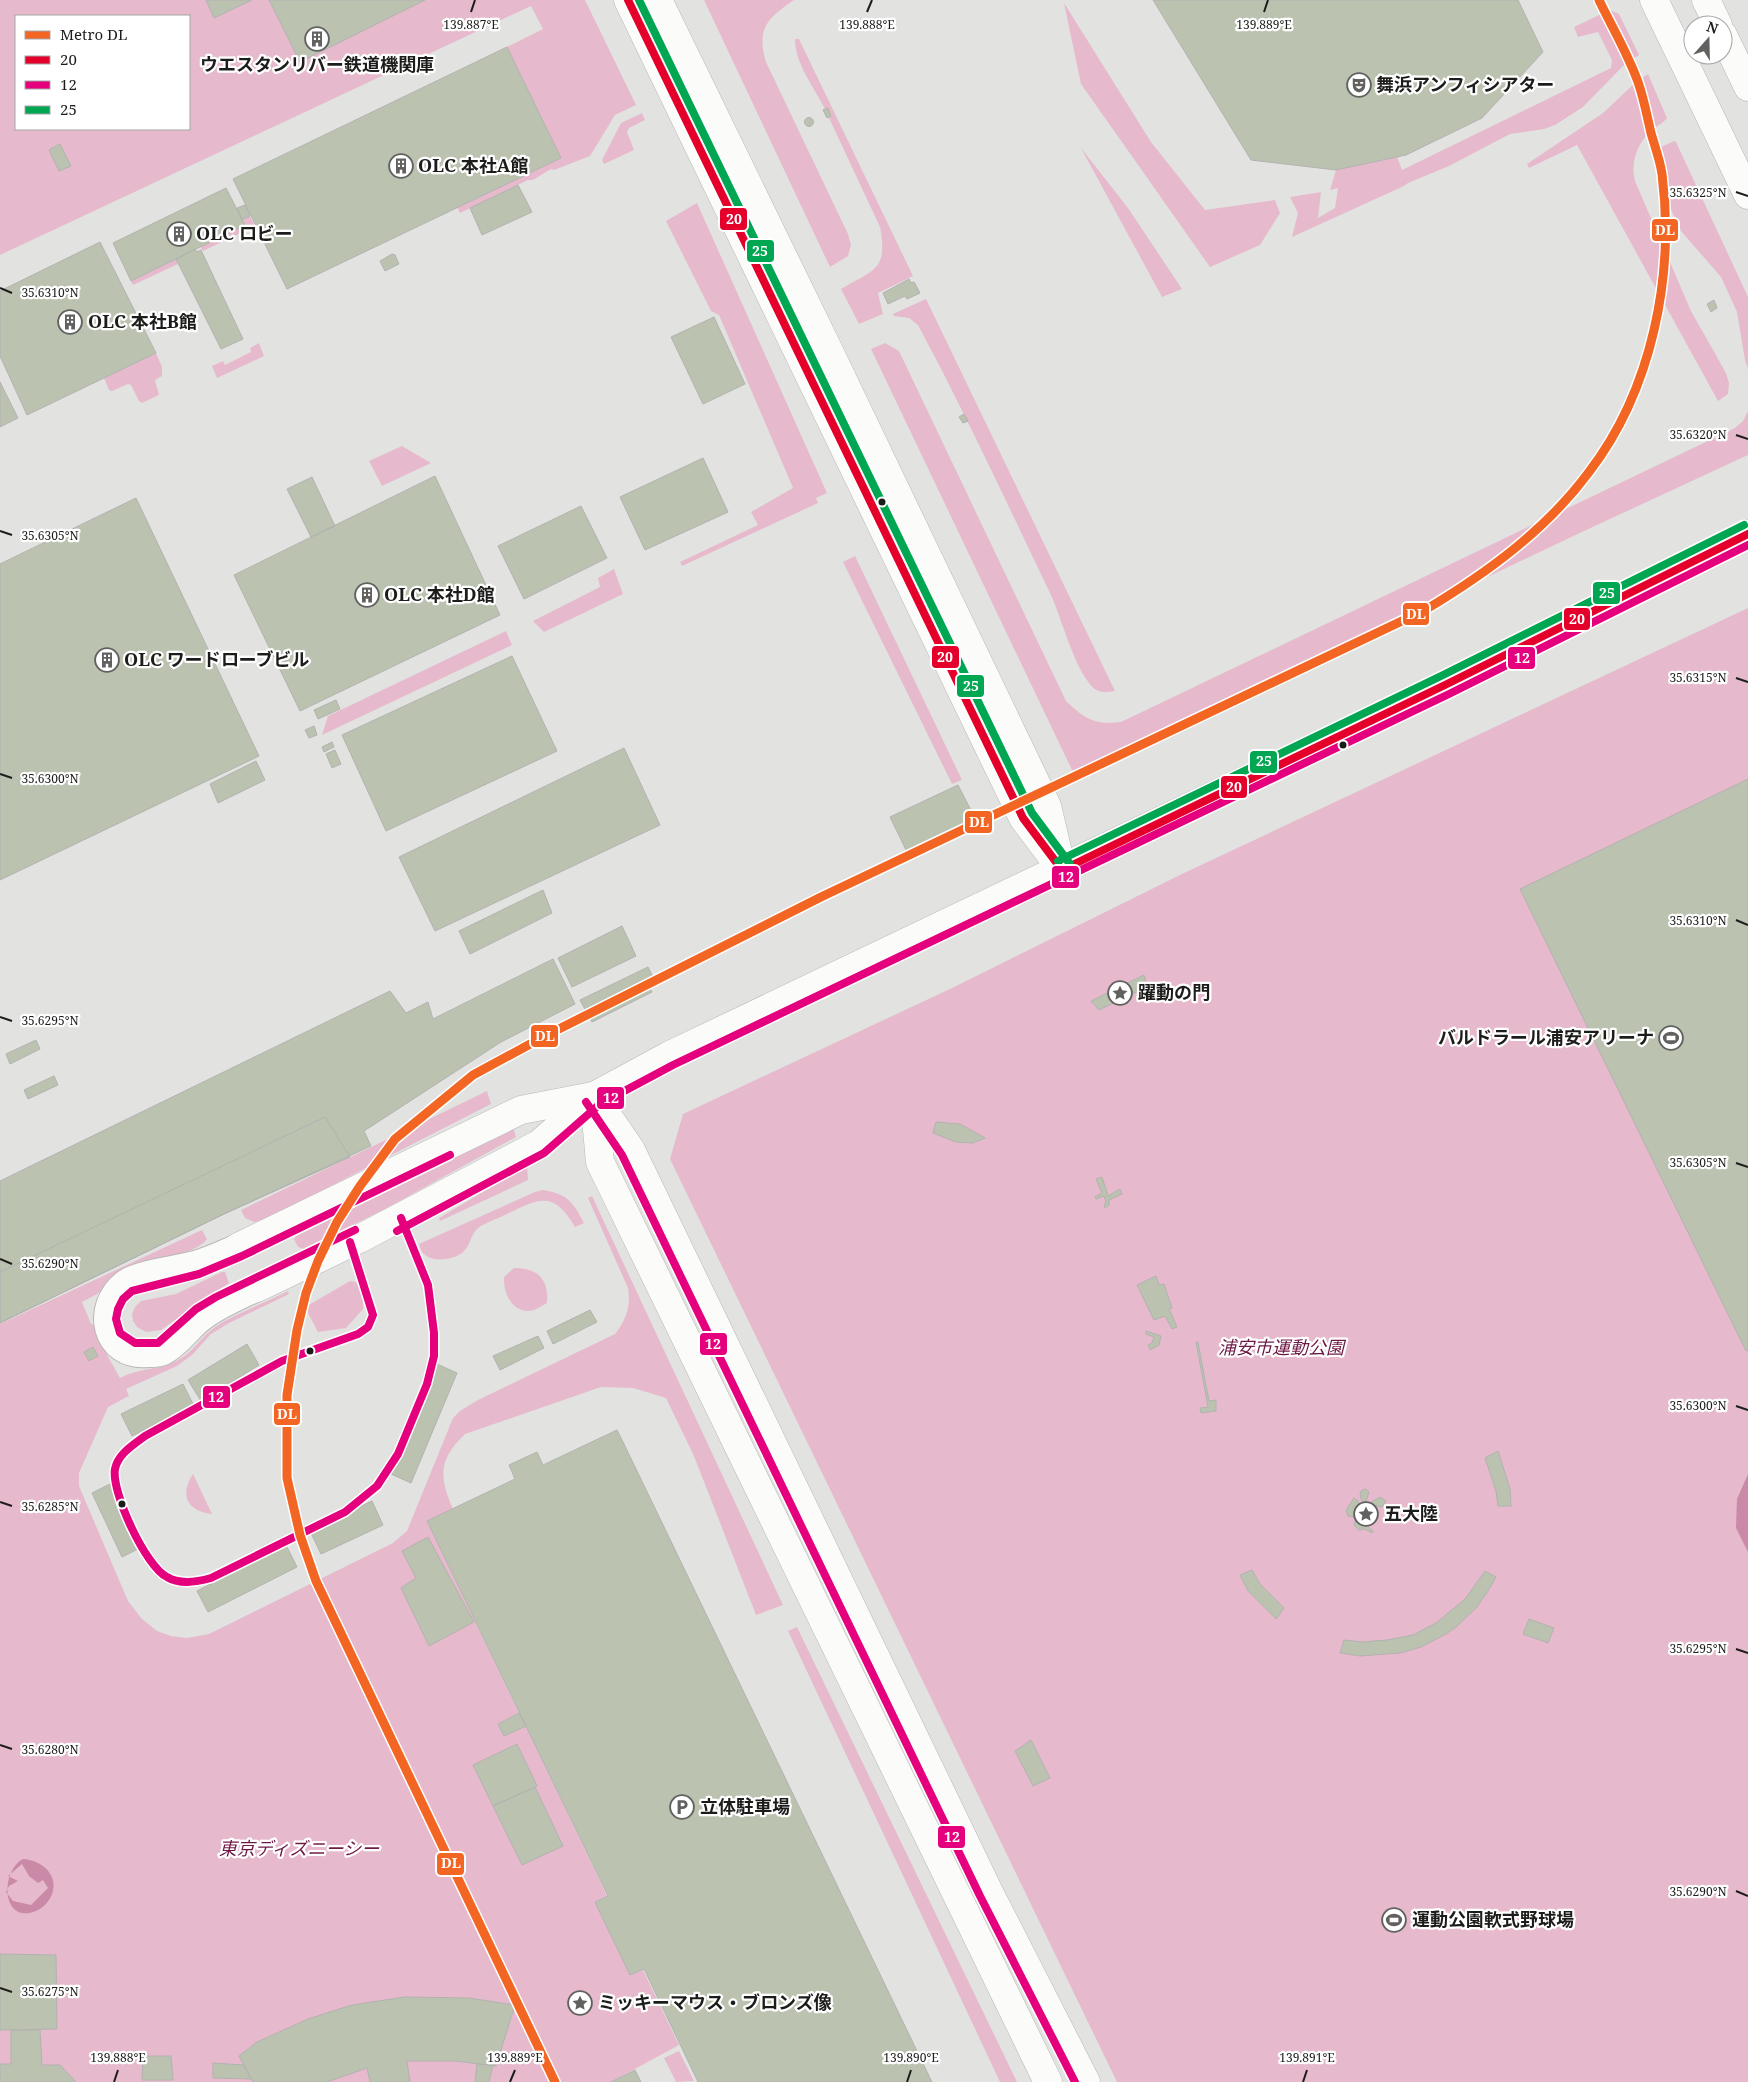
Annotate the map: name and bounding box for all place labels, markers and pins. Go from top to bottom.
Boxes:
building icon: ウエスタンリバー鉄道機関庫 [304,26,330,52]
place label: ウエスタンリバー鉄道機関庫 [200,52,434,76]
theatre icon: 舞浜アンフィシアター [1346,72,1372,98]
place label: 舞浜アンフィシアター [1376,72,1554,96]
building icon: OLC 本社A館 [388,153,414,179]
place label: OLC 本社A館 [418,153,528,177]
building icon: OLC ロビー [166,221,192,247]
place label: OLC ロビー [196,221,293,245]
building icon: OLC 本社B館 [57,309,83,335]
place label: OLC 本社B館 [88,309,197,333]
unlabelled marker [877,497,887,507]
building icon: OLC 本社D館 [354,582,380,608]
place label: OLC 本社D館 [384,582,494,606]
building icon: OLC ワードローブビル [94,647,120,673]
place label: OLC ワードローブビル [124,647,310,671]
unlabelled marker [1338,740,1348,750]
place icon: 躍動の門 [1107,980,1133,1006]
place label: 躍動の門 [1138,980,1210,1004]
place label: バルドラール浦安アリーナ [1438,1025,1654,1049]
sports icon: バルドラール浦安アリーナ [1658,1025,1684,1051]
unlabelled marker [305,1346,315,1356]
unlabelled marker [117,1499,127,1509]
place icon: 五大陸 [1353,1501,1379,1527]
place label: 五大陸 [1384,1501,1438,1525]
parking icon: 立体駐車場 [669,1794,695,1820]
place label: 立体駐車場 [700,1794,790,1818]
sports icon: 運動公園軟式野球場 [1381,1907,1407,1933]
place label: 運動公園軟式野球場 [1412,1907,1574,1931]
place icon: ミッキーマウス・ブロンズ像 [567,1990,593,2016]
place label: ミッキーマウス・ブロンズ像 [598,1990,832,2014]

